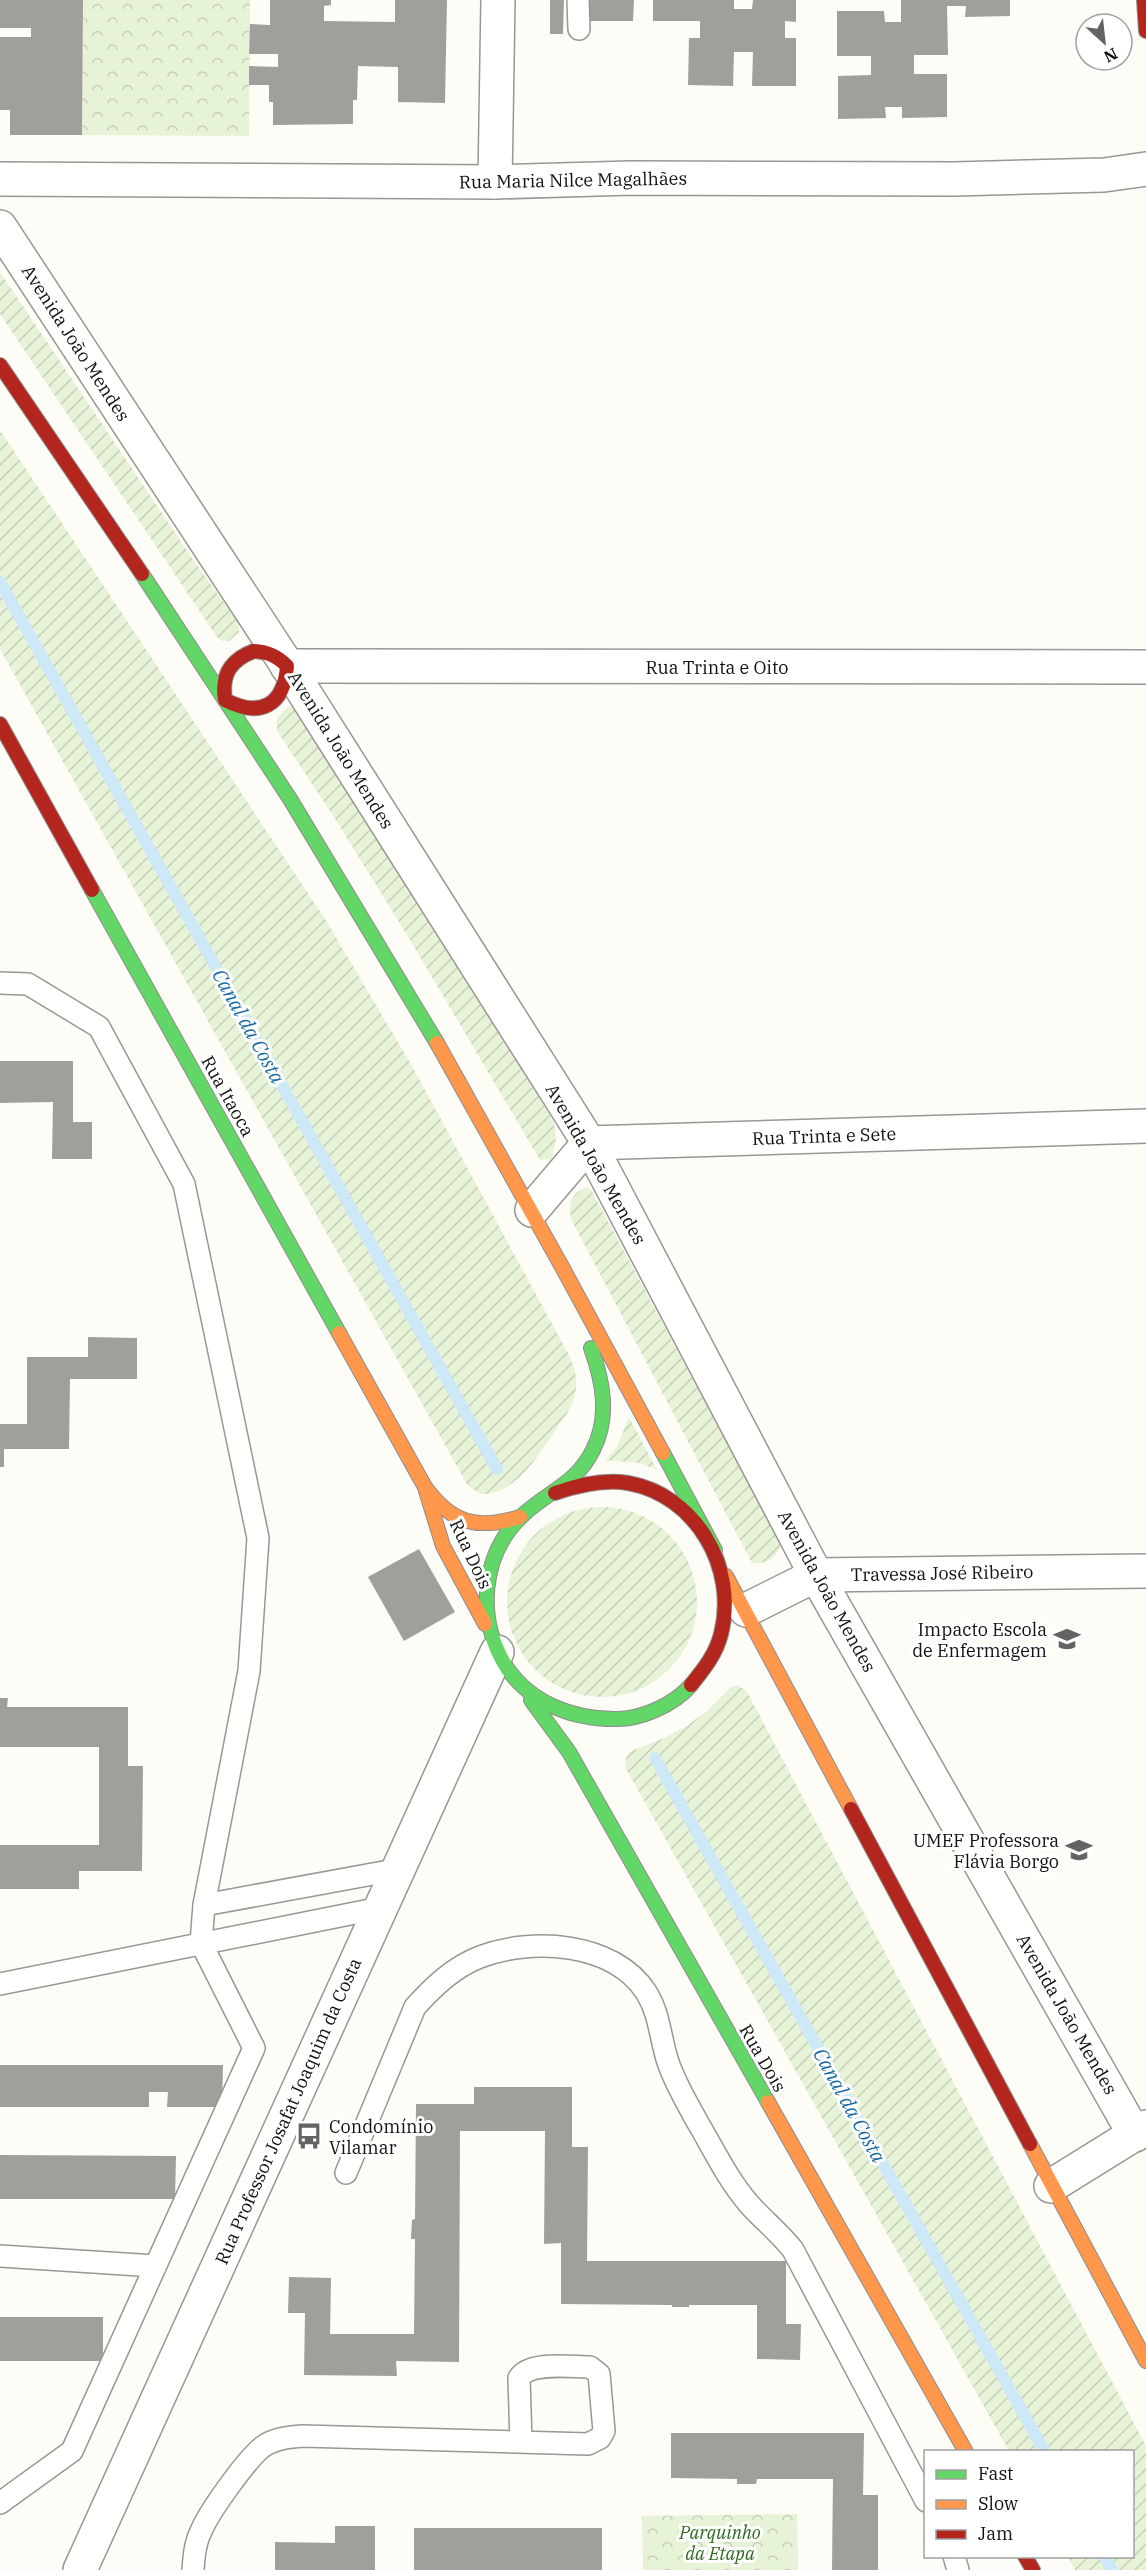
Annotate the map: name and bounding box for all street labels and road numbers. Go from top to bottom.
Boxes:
street label: Rua Maria Nilce Magalhães [459,167,687,193]
street label: Avenida João Mendes [17,260,135,426]
street label: Rua Trinta e Oito [645,656,789,679]
street label: Avenida João Mendes [283,667,399,833]
street label: Rua Itaoca [196,1052,260,1141]
street label: Avenida João Mendes [541,1080,651,1248]
street label: Rua Trinta e Sete [752,1122,896,1150]
street label: Avenida João Mendes [773,1506,881,1676]
street label: Rua Dois [445,1515,497,1593]
street label: Travessa José Ribeiro [851,1560,1033,1586]
street label: Avenida João Mendes [1012,1930,1122,2098]
street label: Rua Professor Josafat Joaquim da Costa [210,1954,366,2268]
street label: Rua Dois [734,2020,792,2096]

